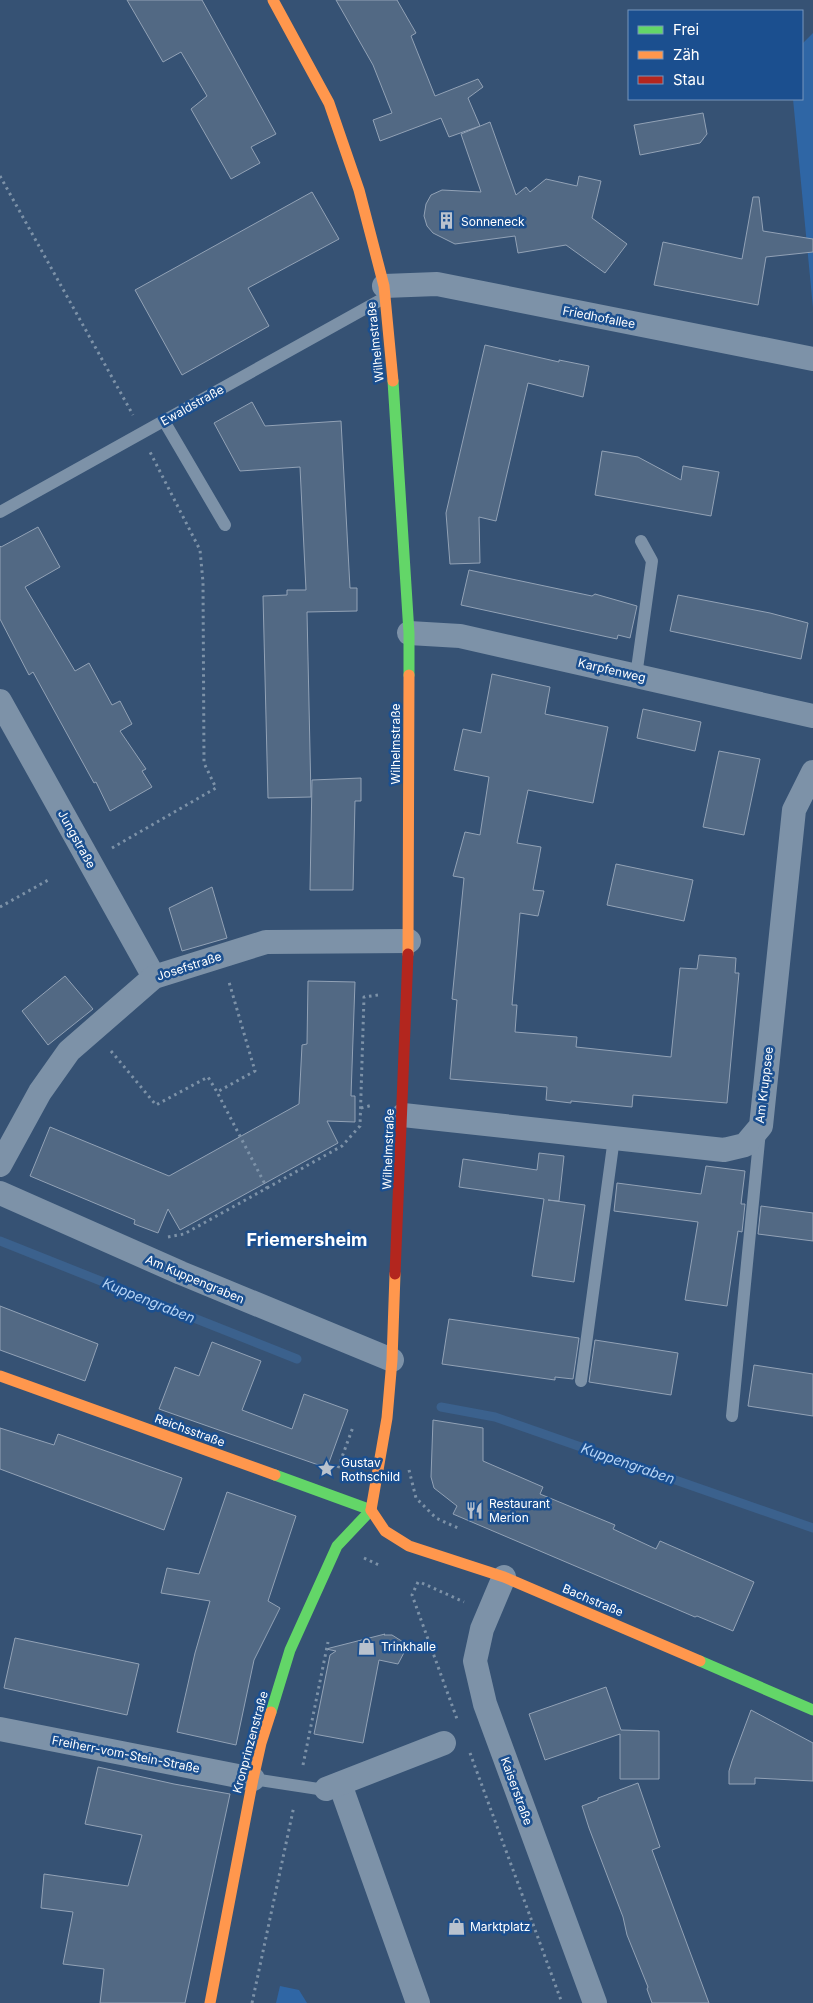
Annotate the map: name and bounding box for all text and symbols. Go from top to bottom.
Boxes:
legend [628,10,803,100]
text: Frei [673,20,699,39]
text: Zäh [673,45,700,64]
text: Stau [673,70,705,89]
building icon: Sonneneck [437,211,457,231]
place label: Sonneneck [461,214,525,229]
street label: Wilhelmstraße [363,301,387,383]
street label: Friedhofallee [561,303,637,331]
street label: Ewaldstraße [158,381,226,429]
street label: Karpfenweg [577,655,647,685]
street label: Wilhelmstraße [388,703,403,785]
street label: Jungstraße [55,807,99,871]
street label: Josefstraße [155,948,223,984]
street label: Am Kruppsee [752,1046,776,1124]
street label: Wilhelmstraße [379,1108,397,1190]
district label: Friemersheim [246,1229,368,1250]
street label: Am Kuppengraben [144,1252,246,1306]
water label: Kuppengraben [100,1274,198,1326]
street label: Reichsstraße [153,1410,227,1450]
water label: Kuppengraben [579,1439,677,1487]
place label: Gustav Rothschild [341,1455,400,1484]
place icon: Gustav Rothschild [317,1459,337,1479]
place label: Restaurant Merion [489,1496,550,1525]
restaurant icon: Restaurant Merion [465,1500,485,1520]
street label: Bachstraße [560,1581,626,1619]
shop icon: Trinkhalle [357,1636,377,1656]
place label: Trinkhalle [381,1639,436,1654]
street label: Kronprinzenstraße [229,1689,271,1795]
street label: Freiherr-vom-Stein-Straße [51,1732,201,1776]
street label: Kaiserstraße [498,1755,536,1827]
shop icon: Marktplatz [446,1916,466,1936]
place label: Marktplatz [470,1919,530,1934]

